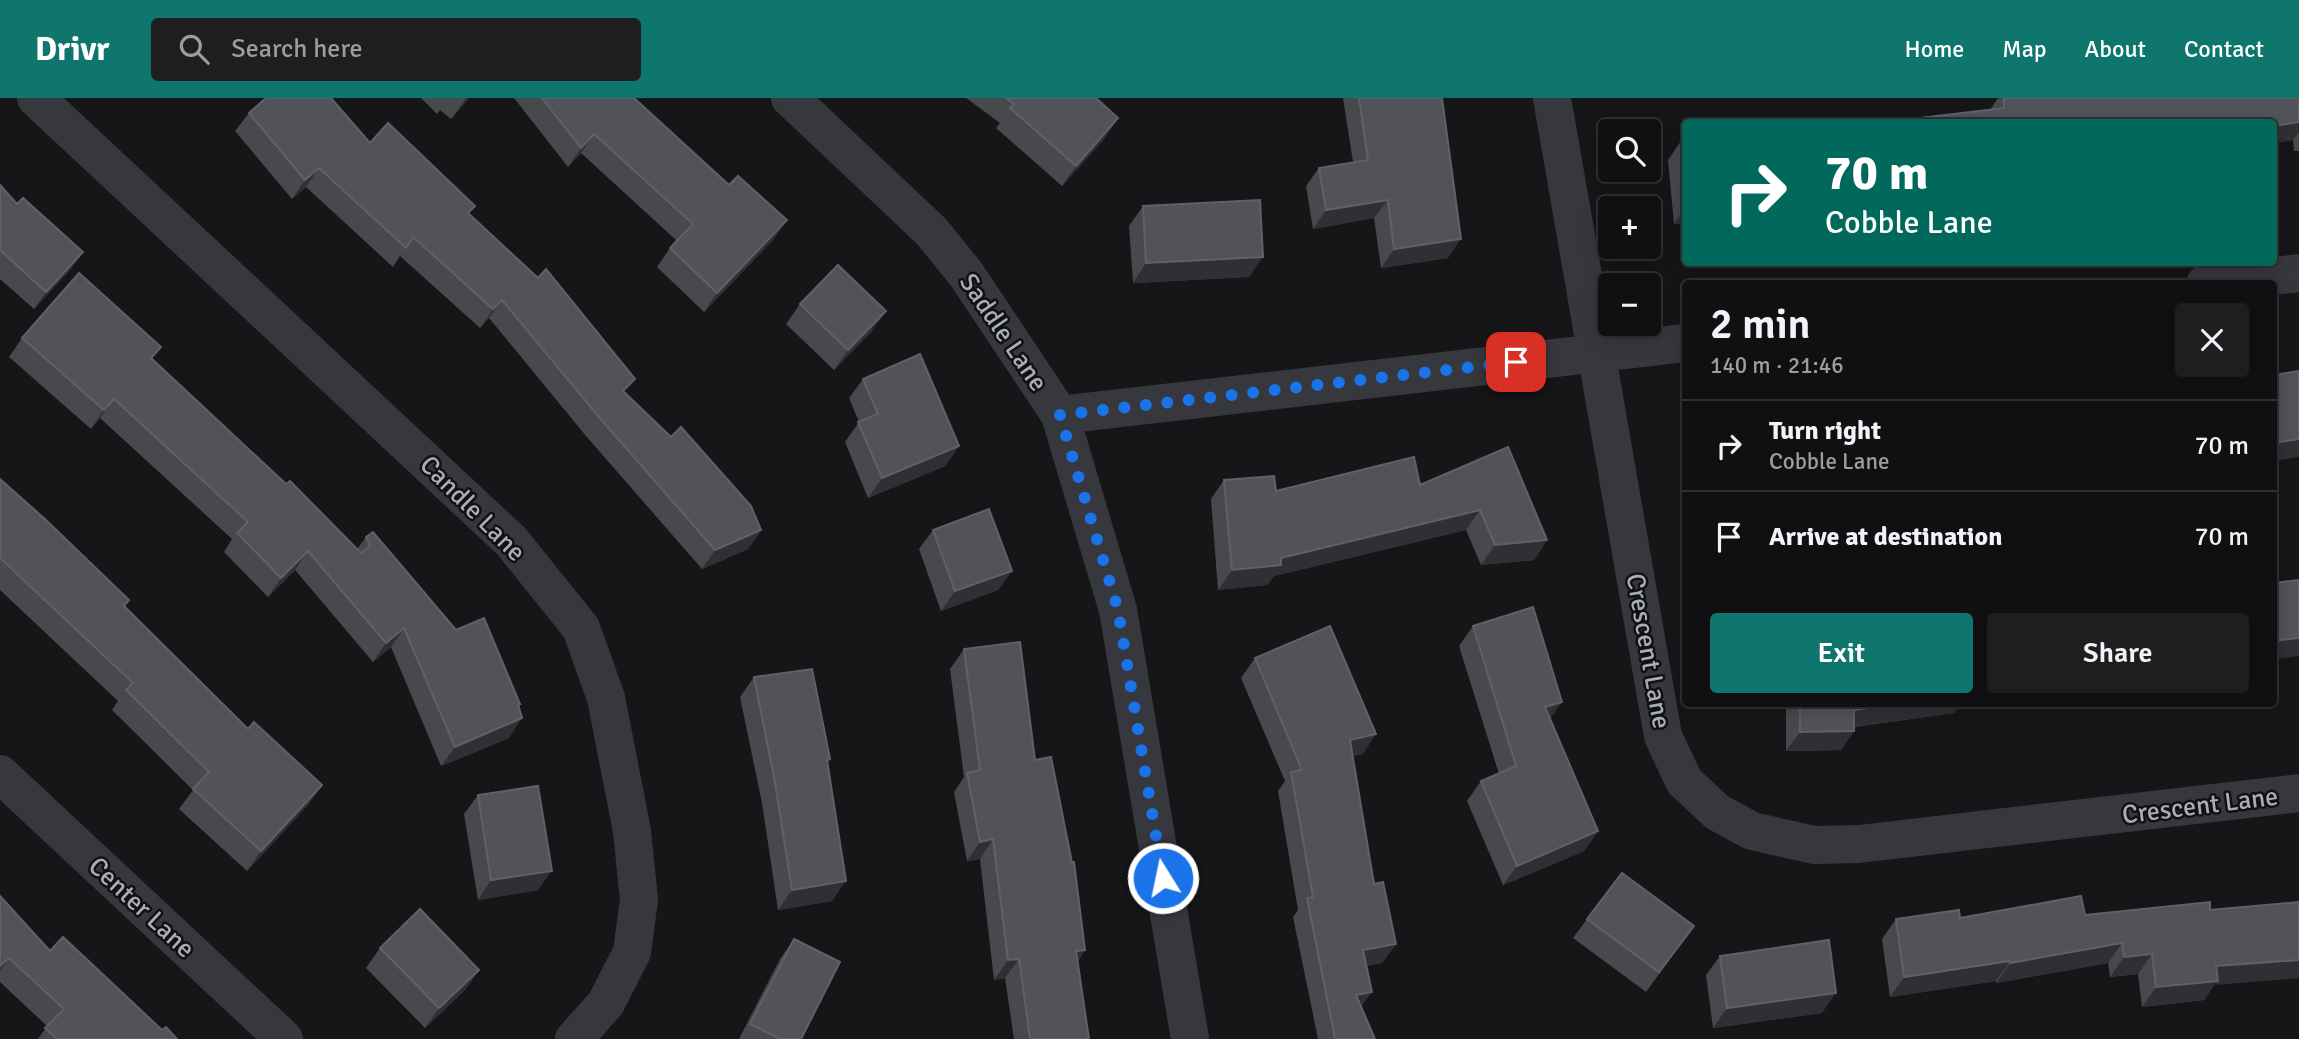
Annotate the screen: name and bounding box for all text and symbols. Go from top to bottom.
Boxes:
search box [151,18,641,81]
text: Drivr [35,29,109,70]
icon: search [175,30,213,68]
text: Search here [231,33,362,65]
text: Home [1904,34,1964,64]
text: Map [2002,34,2047,64]
text: About [2085,34,2146,64]
text: Contact [2184,34,2264,64]
map controls [1598,119,1661,336]
button: search [1598,119,1661,182]
text: 70 m [1825,143,1928,203]
icon: right [1710,147,1801,238]
button: + [1598,196,1661,259]
text: Cobble Lane [1825,203,1993,242]
street label: Saddle Lane [952,268,1054,397]
button: − [1598,273,1661,336]
text: 2 min [1710,299,1811,350]
button: close [2175,303,2249,377]
pin [1486,332,1546,392]
icon: arrive [1497,343,1535,381]
text: 140 m · 21:46 [1710,351,1844,380]
text: Turn right [1769,415,1881,447]
icon: right [1710,427,1748,465]
text: 70 m [2194,430,2249,462]
text: Cobble Lane [1769,447,1890,476]
street label: Candle Lane [413,449,532,568]
icon: arrive [1710,518,1748,556]
text: Arrive at destination [1769,521,2002,553]
text: 70 m [2194,521,2249,553]
street label: Crescent Lane [1619,571,1677,731]
button: Exit [1710,613,1973,693]
button: Share [1987,613,2249,693]
street label: Crescent Lane [2120,781,2280,831]
position arrow [1126,841,1200,915]
street label: Center Lane [82,850,201,965]

